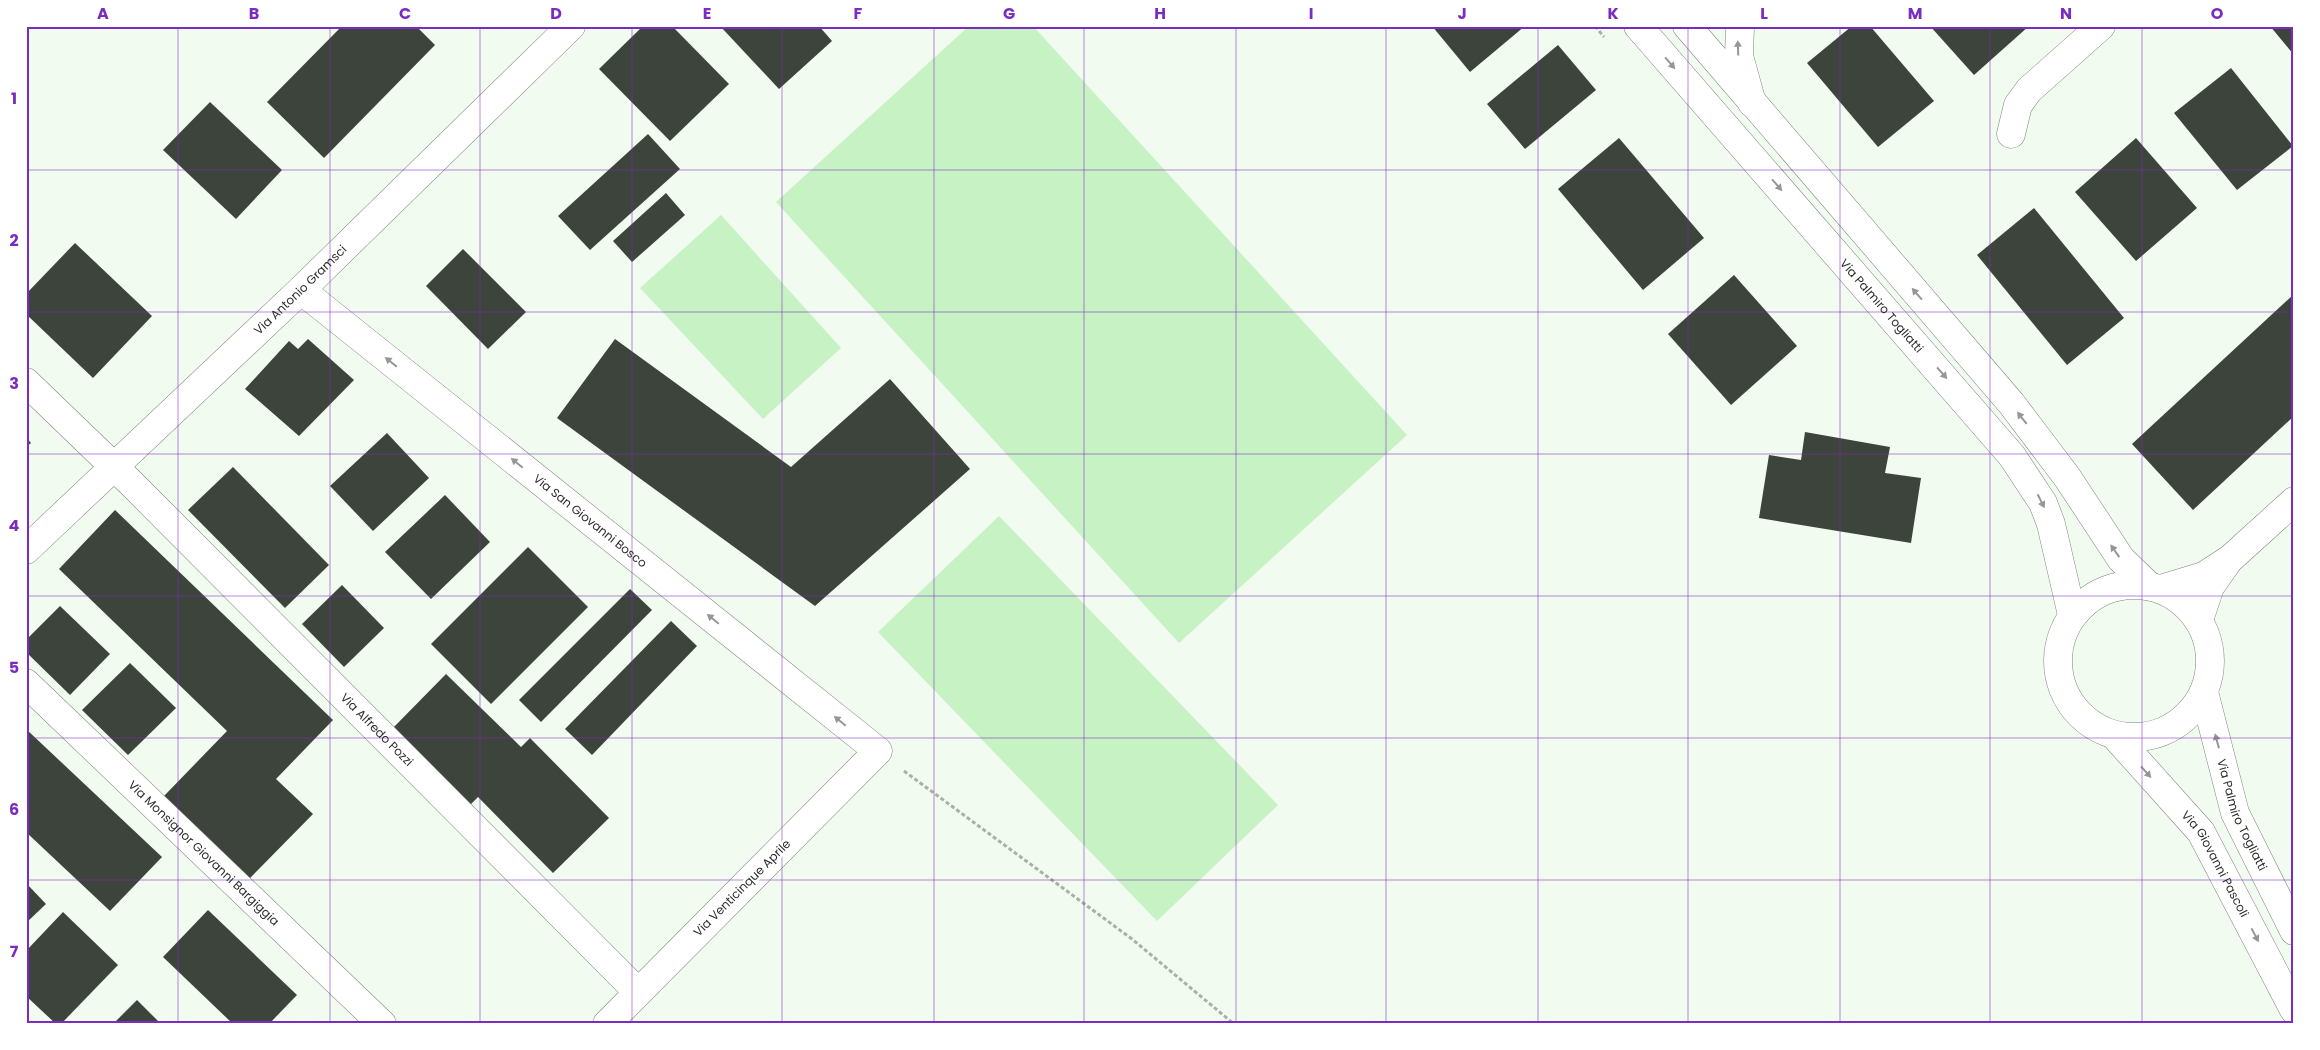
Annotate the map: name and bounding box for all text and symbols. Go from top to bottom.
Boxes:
text: A [97,2,109,25]
text: B [249,2,259,25]
text: C [399,2,411,25]
text: D [550,2,562,25]
text: E [703,2,711,25]
text: F [854,2,863,25]
text: G [1003,2,1015,25]
text: H [1154,2,1166,25]
text: I [1309,2,1313,25]
text: J [1457,2,1467,25]
text: K [1607,2,1619,25]
text: L [1760,2,1768,25]
text: M [1908,2,1922,25]
text: N [2060,2,2072,25]
text: O [2211,2,2224,25]
one-way arrow [1734,40,1742,56]
one-way arrow [1664,57,1675,69]
text: 1 [11,87,17,110]
one-way arrow [1771,179,1783,191]
text: 2 [9,229,19,252]
street label: Via Antonio Gramsci [250,241,350,338]
street label: Via Palmiro Togliatti [1836,255,1927,356]
one-way arrow [1912,288,1923,300]
one-way arrow [384,356,397,367]
one-way arrow [1936,367,1948,379]
text: 3 [9,372,19,395]
one-way arrow [2017,411,2027,425]
one-way arrow [511,458,524,469]
street label: Via San Giovanni Bosco [530,470,651,571]
one-way arrow [2037,494,2045,508]
text: 4 [9,514,20,537]
one-way arrow [2110,544,2120,558]
one-way arrow [706,614,719,625]
text: 5 [9,656,19,679]
street label: Via Alfredo Pozzi [337,689,417,770]
one-way arrow [833,716,846,726]
one-way arrow [2212,734,2220,749]
street label: Via Palmiro Togliatti [2213,757,2272,874]
one-way arrow [2141,765,2152,778]
street label: Via Monsignor Giovanni Bargiggia [125,776,283,929]
text: 6 [9,798,19,821]
street label: Via Giovanni Pascoli [2178,807,2253,920]
street label: Via Venticinque Aprile [689,835,794,940]
one-way arrow [2251,928,2259,942]
text: 7 [10,940,19,963]

